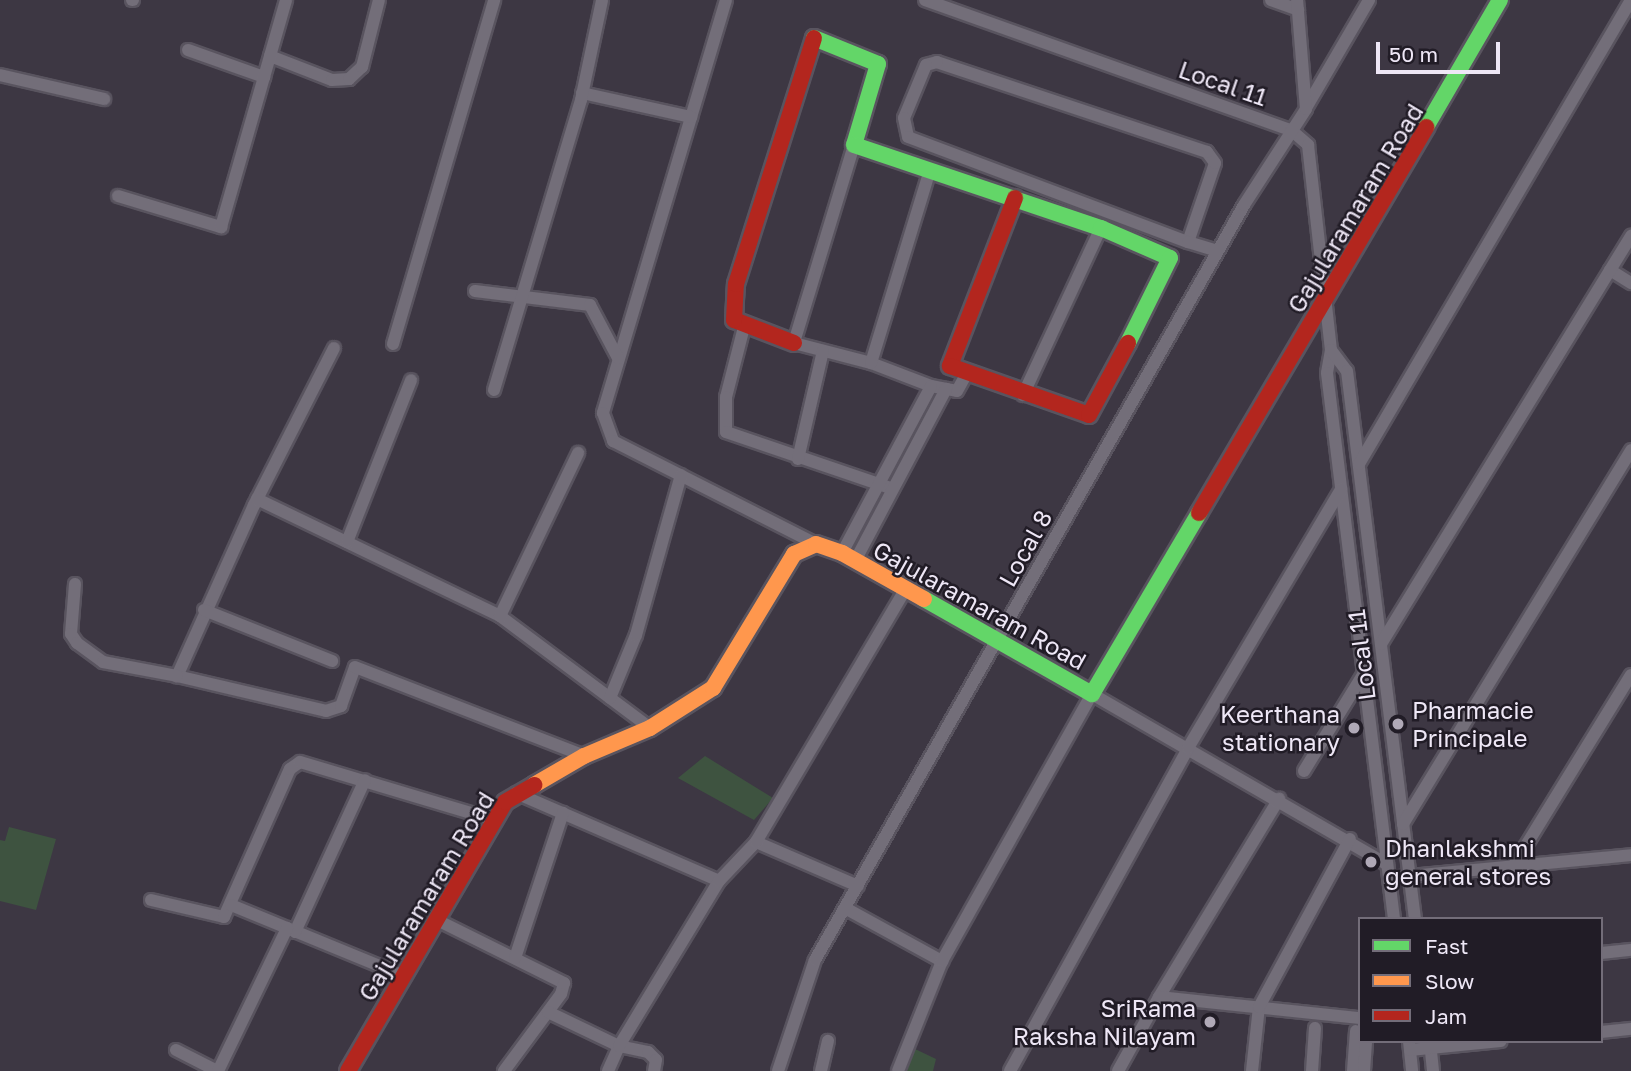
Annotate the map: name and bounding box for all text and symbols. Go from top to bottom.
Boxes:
scale bar [1379,28,1503,72]
text: 50 m [1389,41,1438,67]
street label: Local 11 [1175,54,1271,112]
street label: Gajularamaram Road [1281,98,1429,318]
street label: Local 8 [992,505,1058,591]
street label: Gajularamaram Road [869,535,1091,675]
street label: Local 11 [1341,608,1381,702]
place label: Pharmacie Principale [1412,696,1534,752]
place label: Keerthana stationary [1220,700,1340,756]
marker: Pharmacie Principale [1390,716,1406,732]
marker: Keerthana stationary [1346,720,1362,736]
street label: Gajularamaram Road [352,786,500,1006]
place label: Dhanlakshmi general stores [1385,834,1551,890]
marker: Dhanlakshmi general stores [1363,854,1379,870]
legend [1358,917,1603,1043]
text: Fast [1425,933,1468,959]
text: Slow [1425,968,1474,994]
place label: SriRama Raksha Nilayam [1013,994,1196,1050]
text: Jam [1425,1003,1467,1029]
marker: SriRama Raksha Nilayam [1202,1014,1218,1030]

